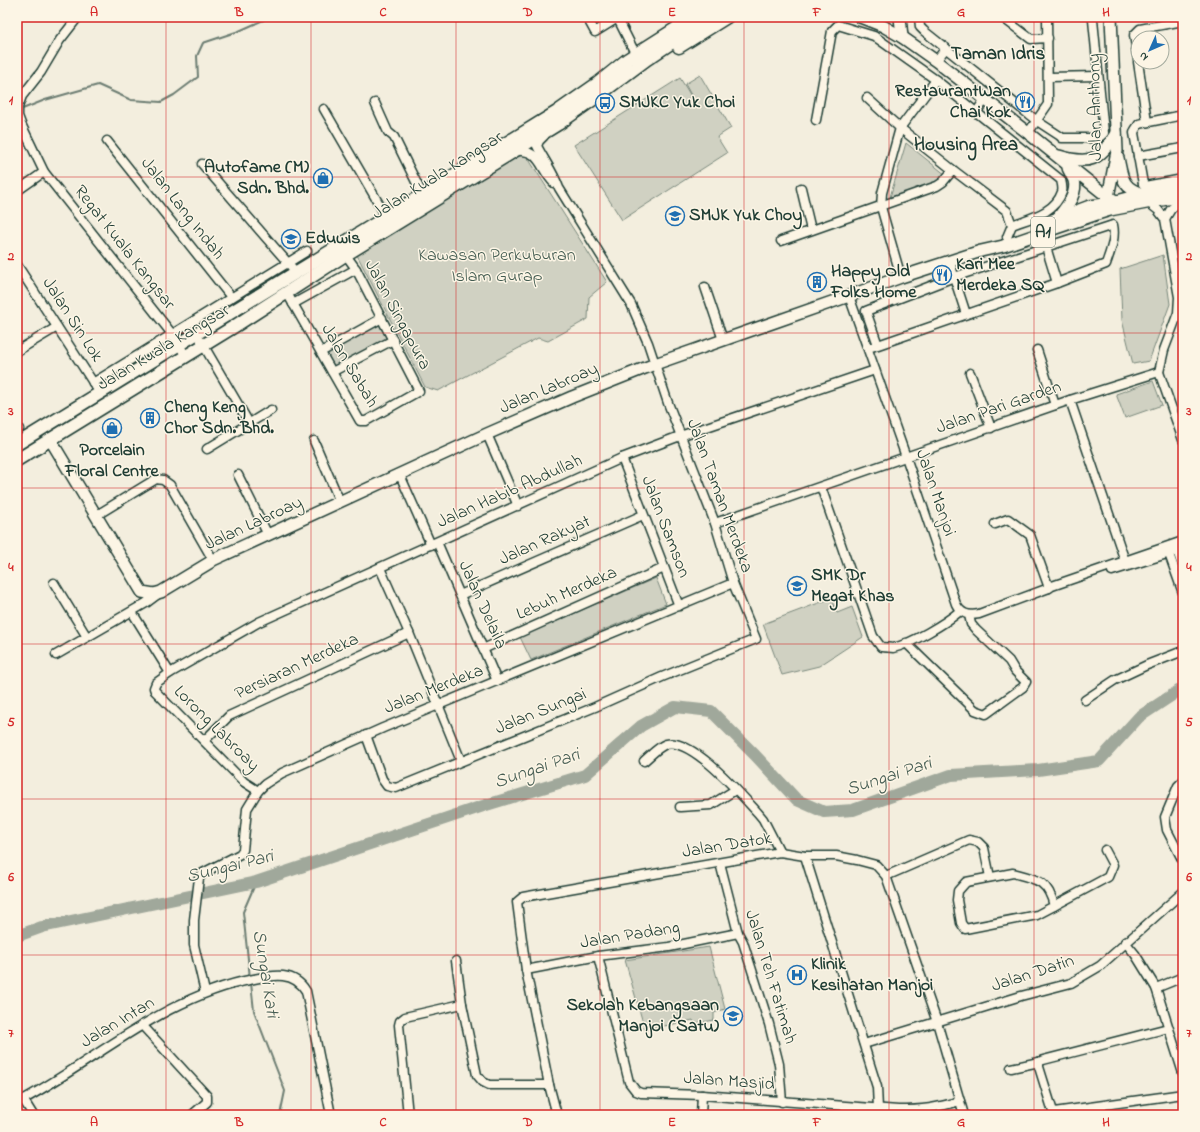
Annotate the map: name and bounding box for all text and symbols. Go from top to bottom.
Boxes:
text: A [90,3,98,22]
text: B [234,3,244,22]
text: C [379,3,387,22]
text: D [522,3,533,22]
text: E [668,3,676,22]
text: F [812,3,822,22]
text: G [957,3,965,22]
text: H [1102,3,1110,22]
north arrow [1130,30,1170,70]
district label: Taman Idris [951,41,1046,68]
text: N [1135,48,1152,65]
street label: Jalan Anthony [1082,53,1110,161]
place label: RestaurantWan Chai Kok [895,79,1012,126]
place label: SMJKC Yuk Choi [619,90,735,116]
text: 1 [9,91,14,110]
restaurant icon: RestaurantWan Chai Kok [1014,91,1036,113]
text: 1 [1187,91,1192,110]
bus stop icon: SMJKC Yuk Choi [594,92,616,114]
street label: Jalan Kuala Kangsar [367,125,510,228]
district label: Housing Area [914,132,1018,161]
street label: Jalan Lang Indah [133,152,230,266]
place label: Autofame (M) Sdn. Bhd. [204,155,310,202]
shop icon: Autofame (M) Sdn. Bhd. [312,167,334,189]
street label: Regat Kuala Kangsar [66,180,181,317]
place label: SMJK Yuk Choy [689,203,802,230]
school or university icon: SMJK Yuk Choy [664,205,686,227]
road number: A1 [1031,217,1055,247]
place label: Eduwis [305,226,360,252]
school or university icon: Eduwis [280,228,302,250]
park label: Kawasan Perkuburan Islam Gurap [418,243,576,290]
text: 2 [7,247,15,266]
text: 2 [1185,247,1193,266]
place label: Kari Mee Merdeka SQ [956,252,1045,299]
street label: Jalan Singapura [356,255,437,375]
place label: Happy Old Folks Home [830,259,917,306]
restaurant icon: Kari Mee Merdeka SQ [931,264,953,286]
building icon: Happy Old Folks Home [806,271,828,293]
street label: Jalan Sin Lok [35,273,109,367]
street label: Jalan Kuala Kangsar [93,298,236,399]
street label: Jalan Sabah [314,319,384,413]
street label: Jalan Labroay [496,356,602,422]
street label: Jalan Pari Garden [933,374,1065,442]
place label: Cheng Keng Chor Sdn. Bhd. [164,395,274,442]
text: 3 [7,402,14,421]
text: 3 [1185,402,1192,421]
building icon: Cheng Keng Chor Sdn. Bhd. [139,407,161,429]
street label: Jalan Taman Merdeka [679,415,759,577]
shop icon: Porcelain Floral Centre [101,417,123,439]
place label: Porcelain Floral Centre [64,438,160,485]
street label: Jalan Manjoi [908,446,962,540]
street label: Jalan Habib Abdullah [433,448,587,536]
street label: Jalan Samson [634,472,696,582]
street label: Jalan Labroay [201,490,307,558]
street label: Jalan Rakyat [495,509,595,573]
street label: Jalan Delaila [451,556,513,654]
text: 4 [7,558,14,577]
text: 4 [1185,558,1192,577]
street label: Lebuh Merdeka [512,560,622,628]
place label: SMK Dr Megat Khas [811,563,895,611]
school or university icon: SMK Dr Megat Khas [786,575,808,597]
street label: Persiaran Merdeka [231,627,363,707]
street label: Jalan Merdeka [380,658,488,722]
street label: Lorong Labroay [166,680,265,779]
street label: Jalan Sungai [491,682,591,743]
text: 5 [7,713,15,732]
text: 5 [1185,713,1193,732]
water label: Sungai Pari [491,741,585,797]
water label: Sungai Pari [843,750,937,805]
street label: Jalan Datok [680,826,774,866]
water label: Sungai Pari [184,843,278,892]
text: 6 [7,868,14,887]
text: 6 [1185,868,1192,887]
street label: Jalan Teh Fatimah [737,907,803,1047]
street label: Jalan Padang [578,915,682,958]
water label: Sungai Kati [244,928,286,1022]
street label: Jalan Datin [988,948,1078,1000]
place label: Klinik Kesihatan Manjoi [811,952,933,999]
hospital icon: Klinik Kesihatan Manjoi [786,964,808,986]
street label: Jalan Intan [76,991,160,1055]
place label: Sekolah Kebangsaan Manjoi (Satu) [566,993,720,1040]
school or university icon: Sekolah Kebangsaan Manjoi (Satu) [722,1005,744,1027]
text: 7 [8,1024,14,1043]
text: 7 [1186,1024,1192,1043]
street label: Jalan Masjid [683,1066,775,1098]
text: A [90,1113,98,1132]
text: B [234,1113,244,1132]
text: C [379,1113,387,1132]
text: D [522,1113,533,1132]
text: E [668,1113,676,1132]
text: F [812,1113,822,1132]
text: G [957,1113,965,1132]
text: H [1102,1113,1110,1132]

